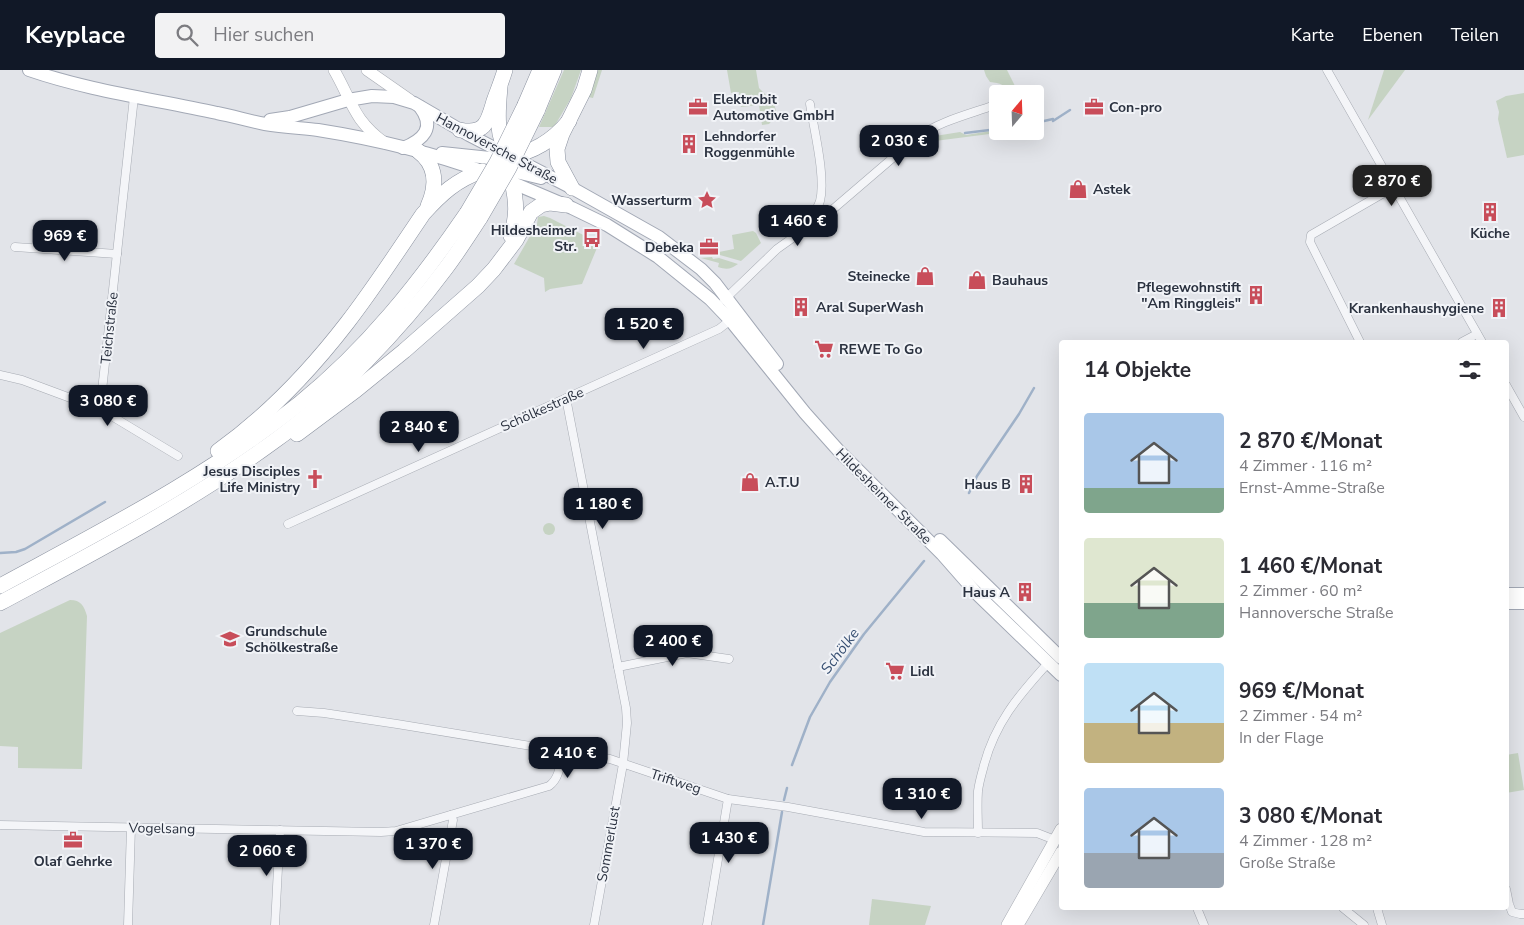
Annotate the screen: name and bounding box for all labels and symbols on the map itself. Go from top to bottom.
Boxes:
north arrow [989,85,1044,140]
place label: Elektrobit Automotive GmbH [713,90,835,125]
office icon: Elektrobit Automotive GmbH [687,96,709,118]
office icon: Con-pro [1083,96,1105,118]
place label: Con-pro [1109,98,1162,117]
street label: Hannoversche Straße [433,108,561,189]
pin: 2 030 € [853,124,945,167]
place label: Lehndorfer Roggenmühle [704,127,795,162]
building icon: Lehndorfer Roggenmühle [678,133,700,155]
pin: 2 870 € [1346,164,1438,207]
shop icon: Astek [1067,178,1089,200]
place label: Astek [1093,180,1131,199]
place icon: Wasserturm [696,189,718,211]
place label: Wasserturm [611,191,692,210]
building icon: Küche [1479,201,1501,223]
pin: 1 460 € [752,204,844,247]
pin: 969 € [30,220,100,262]
place label: Hildesheimer Str. [491,221,578,256]
place label: Küche [1470,224,1510,243]
bus stop icon: Hildesheimer Str. [581,227,603,249]
office icon: Debeka [698,236,720,258]
place label: Debeka [645,238,694,257]
shop icon: Steinecke [914,265,936,287]
place label: Steinecke [847,267,910,286]
shop icon: Bauhaus [966,269,988,291]
place label: Bauhaus [992,271,1048,290]
place label: Pflegewohnstift "Am Ringgleis" [1137,278,1242,313]
building icon: Pflegewohnstift "Am Ringgleis" [1245,284,1267,306]
street label: Teichstraße [96,291,123,365]
building icon: Aral SuperWash [790,296,812,318]
building icon: Krankenhaushygiene [1488,297,1510,319]
place label: Aral SuperWash [816,298,924,317]
place label: Krankenhaushygiene [1349,299,1484,318]
pin: 1 520 € [598,308,690,350]
supermarket icon: REWE To Go [813,338,835,360]
place label: REWE To Go [839,340,922,359]
street label: Schölkestraße [498,383,587,436]
pin: 3 080 € [62,384,154,427]
pin: 2 840 € [373,410,465,453]
street label: Hildesheimer Straße [831,444,936,549]
place label: Jesus Disciples Life Ministry [202,462,301,497]
church icon: Jesus Disciples Life Ministry [304,468,326,490]
shop icon: A.T.U [739,471,761,493]
place label: A.T.U [765,473,800,492]
building icon: Haus B [1015,473,1037,495]
place label: Haus B [964,475,1011,494]
pin: 1 180 € [557,488,649,530]
building icon: Haus A [1014,581,1036,603]
place label: Haus A [962,583,1011,602]
place label: Grundschule Schölkestraße [245,622,338,657]
pin: 2 400 € [627,624,719,667]
water label: Schölke [816,624,864,678]
school or university icon: Grundschule Schölkestraße [219,628,241,650]
supermarket icon: Lidl [884,660,906,682]
place label: Lidl [910,662,935,681]
pin: 2 410 € [522,736,614,779]
street label: Triftweg [648,764,704,799]
pin: 1 310 € [876,778,968,820]
street label: Sommerlust [593,805,624,883]
street label: Vogelsang [128,818,195,839]
pin: 1 430 € [683,822,775,864]
pin: 1 370 € [387,828,479,870]
office icon: Olaf Gehrke [62,829,84,851]
pin: 2 060 € [221,834,313,877]
place label: Olaf Gehrke [34,852,113,871]

